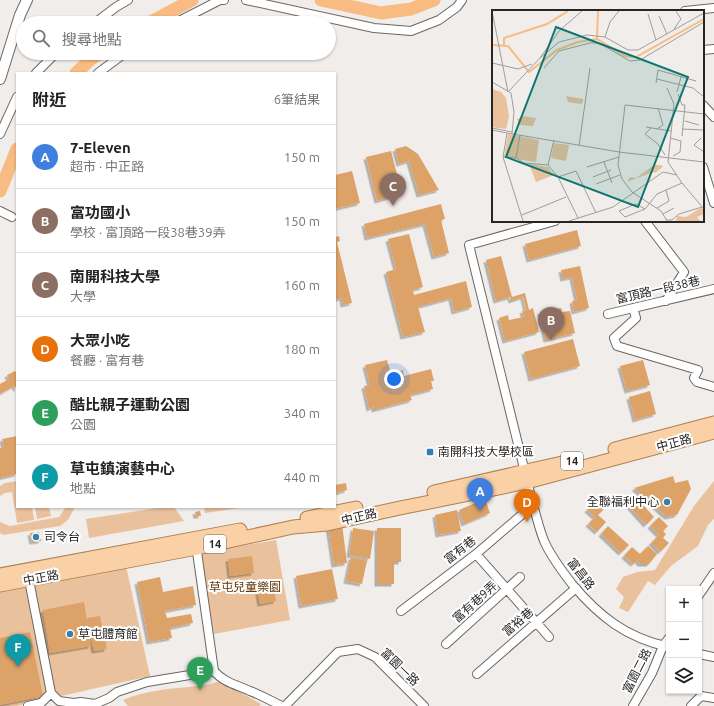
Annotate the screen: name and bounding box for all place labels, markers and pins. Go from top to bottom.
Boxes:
pin: C [380,173,406,206]
pin: B [538,307,564,340]
place label: 南開科技大學校區 [438,445,534,458]
marker: 南開科技大學校區 [425,447,435,457]
pin: A [467,478,493,511]
pin: D [514,489,540,522]
place label: 全聯福利中心 [587,495,659,508]
marker: 全聯福利中心 [662,497,672,507]
place label: 司令台 [44,530,80,543]
marker: 司令台 [31,532,41,542]
place label: 草屯體育館 [78,627,138,640]
marker: 草屯體育館 [65,629,75,639]
pin: F [5,634,31,667]
pin: E [187,657,213,690]

